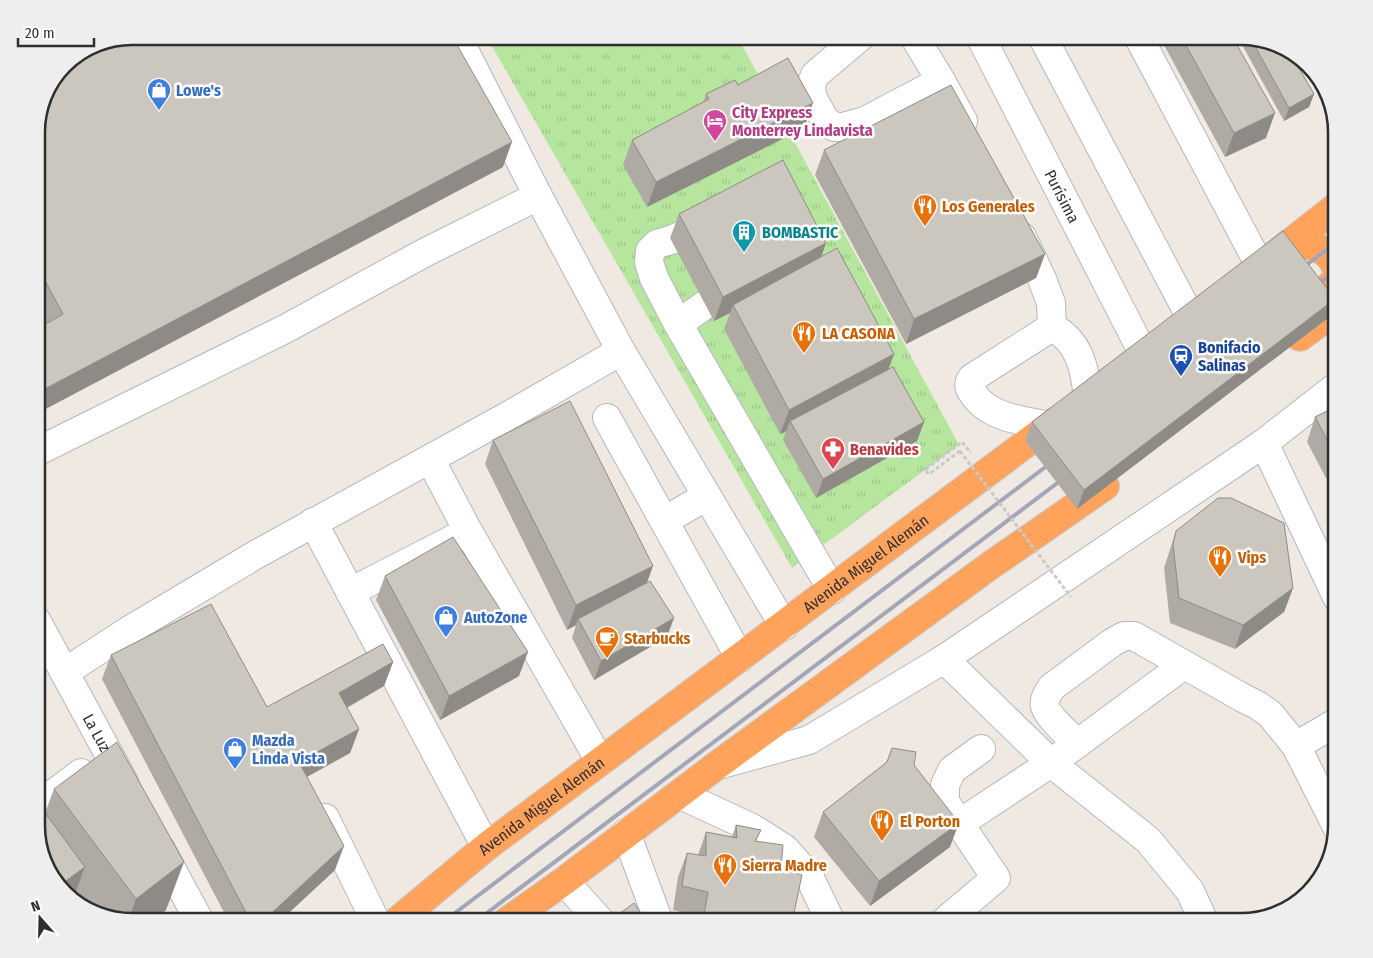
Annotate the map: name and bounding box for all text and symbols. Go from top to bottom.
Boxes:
scale bar [18,15,94,47]
text: 20 m [25,24,55,42]
shop icon: Lowe's [146,77,172,111]
place label: Lowe's [176,81,221,100]
place label: City Express Monterrey Lindavista [732,103,873,140]
hotel icon: City Express Monterrey Lindavista [702,108,728,142]
street label: Purísima [1041,166,1084,226]
restaurant icon: Los Generales [912,193,938,227]
place label: Los Generales [942,197,1035,216]
building icon: BOMBASTIC [731,219,757,253]
place label: BOMBASTIC [762,223,839,242]
restaurant icon: LA CASONA [791,320,817,354]
place label: LA CASONA [822,324,895,343]
place label: Bonifacio Salinas [1198,338,1261,375]
station icon: Bonifacio Salinas [1168,343,1194,377]
pharmacy icon: Benavides [820,436,846,470]
place label: Benavides [850,440,919,459]
street label: Avenida Miguel Alemán [799,510,932,617]
restaurant icon: Vips [1207,544,1233,578]
place label: Vips [1237,548,1266,567]
shop icon: AutoZone [433,604,459,638]
place label: AutoZone [463,608,527,627]
cafe icon: Starbucks [594,625,620,659]
place label: Starbucks [624,629,691,648]
street label: La Luz [79,710,115,755]
place label: Mazda Linda Vista [252,731,325,768]
shop icon: Mazda Linda Vista [222,736,248,770]
street label: Avenida Miguel Alemán [474,753,608,859]
restaurant icon: El Porton [869,808,895,842]
place label: El Porton [900,812,960,831]
restaurant icon: Sierra Madre [712,852,738,886]
place label: Sierra Madre [742,856,827,875]
north arrow [15,893,65,943]
text: N [29,897,43,916]

